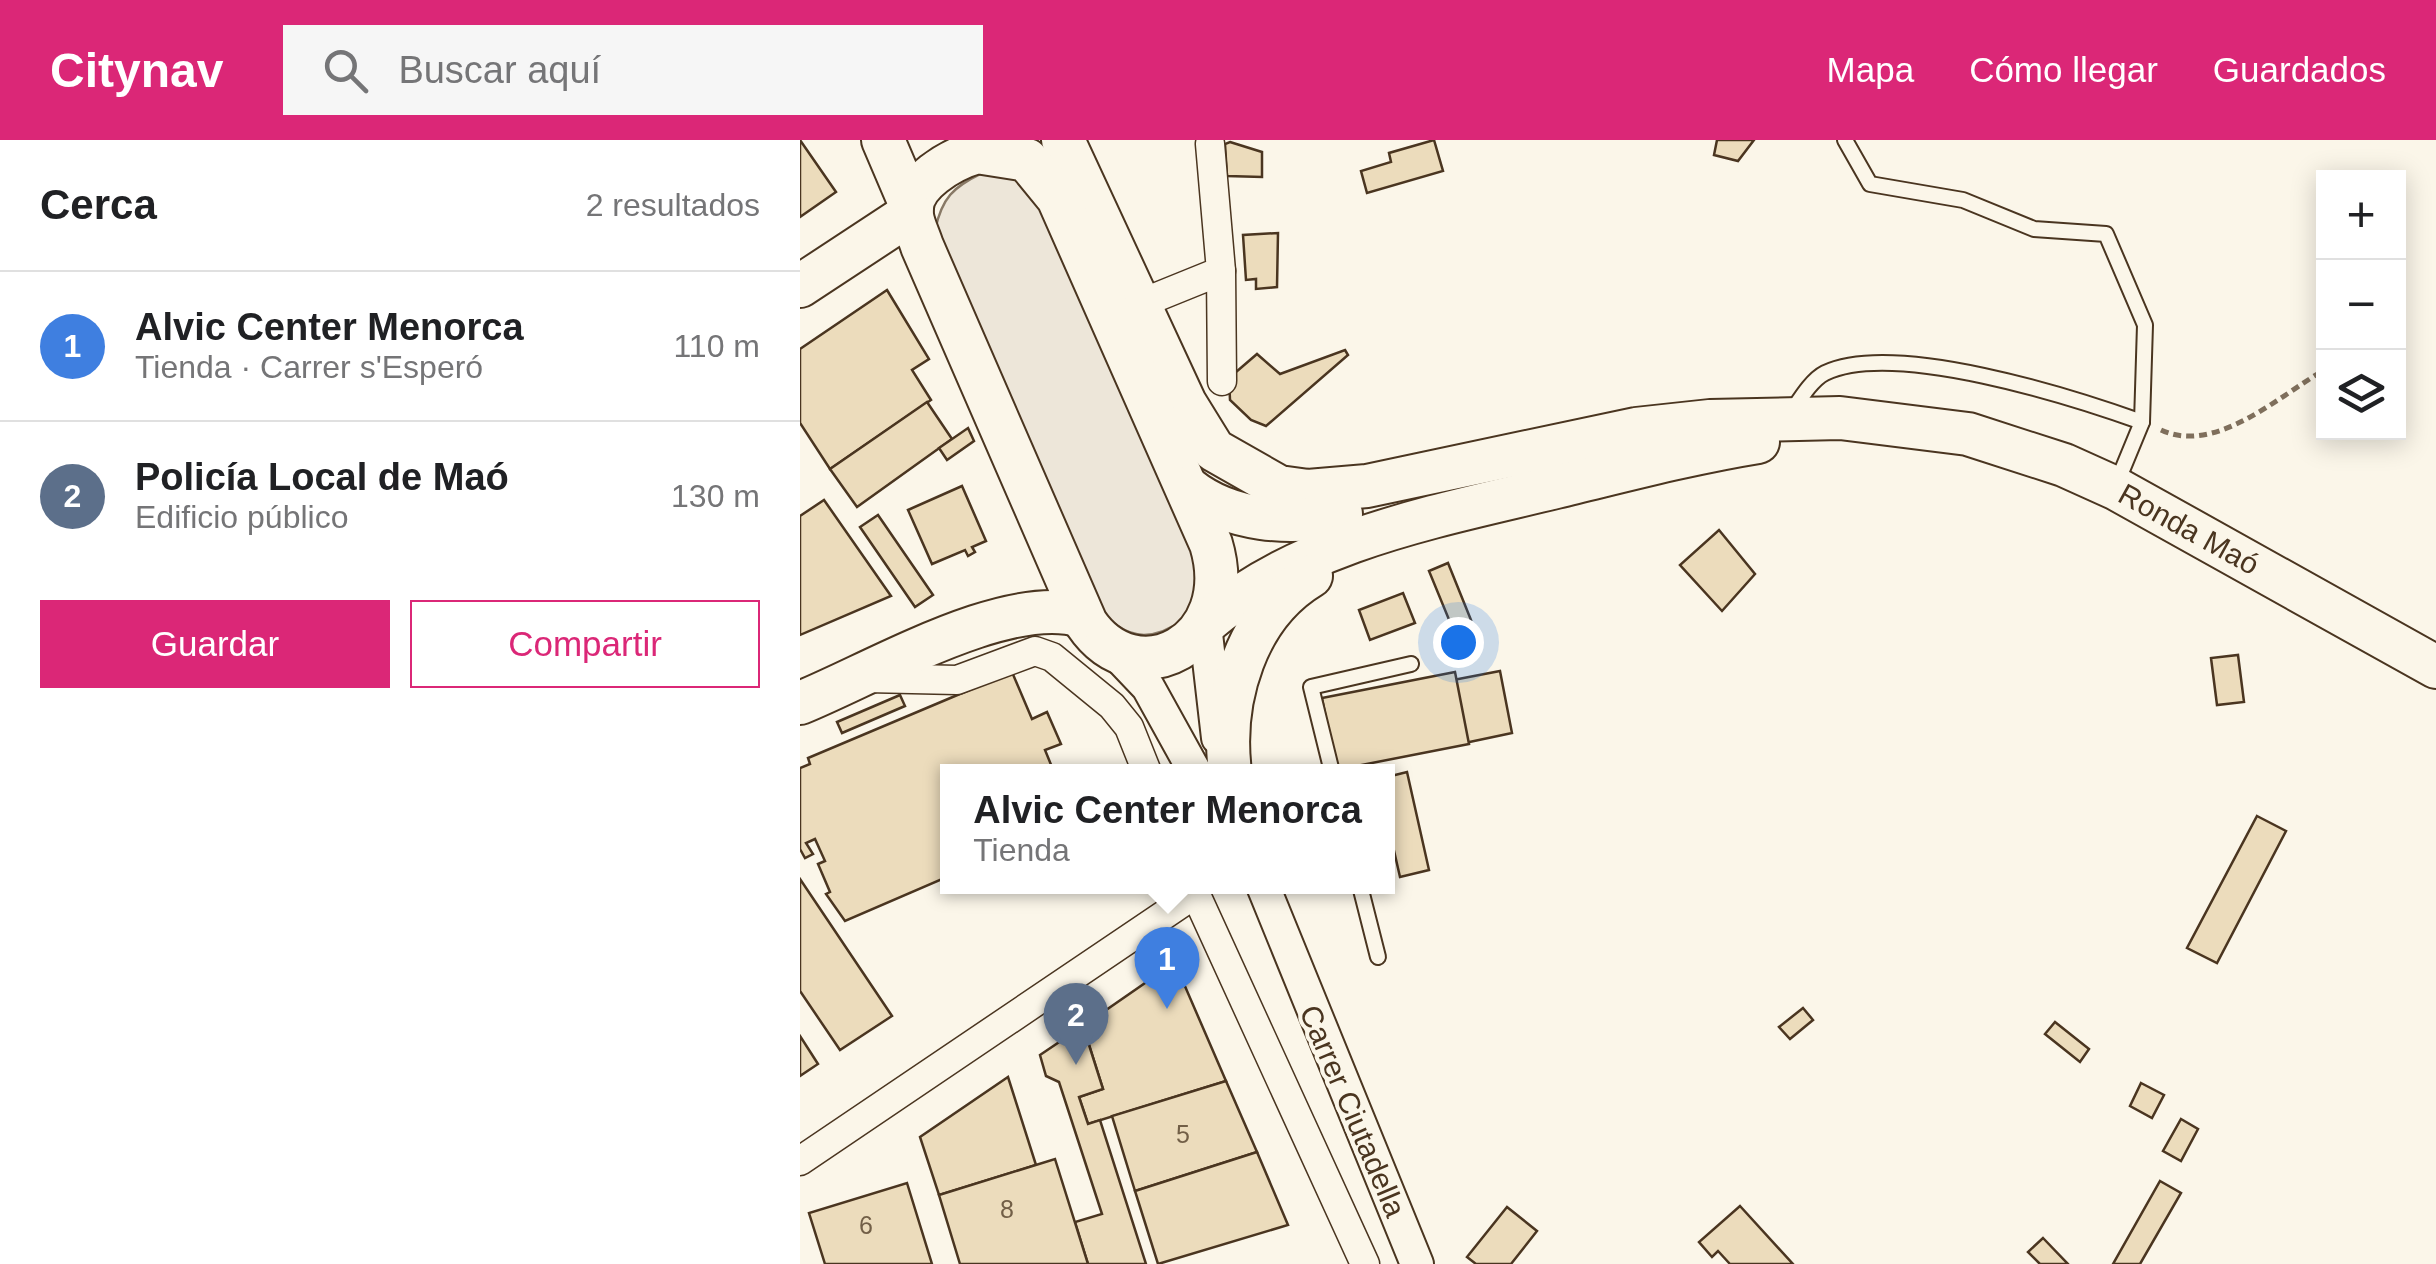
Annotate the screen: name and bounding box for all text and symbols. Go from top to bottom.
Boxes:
search box [283,25,983,115]
icon: search [318,43,373,98]
text: Citynav [50,44,223,97]
text: Buscar aquí [398,49,601,91]
text: Mapa [1827,50,1914,89]
text: Cómo llegar [1969,50,2158,89]
text: Guardados [2213,50,2386,89]
map controls [2316,170,2406,440]
button: + [2316,170,2406,260]
text: Cerca [40,181,157,228]
text: 2 resultados [586,187,760,223]
button: − [2316,260,2406,350]
text: Alvic Center Menorca [135,306,524,348]
text: 1 [64,328,81,364]
text: 110 m [673,328,760,364]
text: Tienda · Carrer s'Esperó [135,349,483,385]
button: layers [2316,350,2406,440]
text: Policía Local de Maó [135,456,509,498]
street label: Ronda Maó [2113,477,2265,581]
text: 2 [64,478,81,514]
text: 130 m [671,478,760,514]
text: Edificio público [135,499,348,535]
button: Guardar [40,600,390,688]
button: Compartir [410,600,760,688]
your location [1433,617,1484,668]
popup [940,764,1395,894]
text: Alvic Center Menorca [973,789,1362,831]
text: Tienda [973,832,1070,868]
pin: 1 [1134,926,1200,1009]
pin: 2 [1044,982,1108,1065]
street label: Carrer Ciutadella [1294,1000,1413,1222]
house number: 5 [1176,1120,1190,1148]
house number: 8 [1000,1195,1014,1223]
house number: 6 [859,1211,873,1239]

